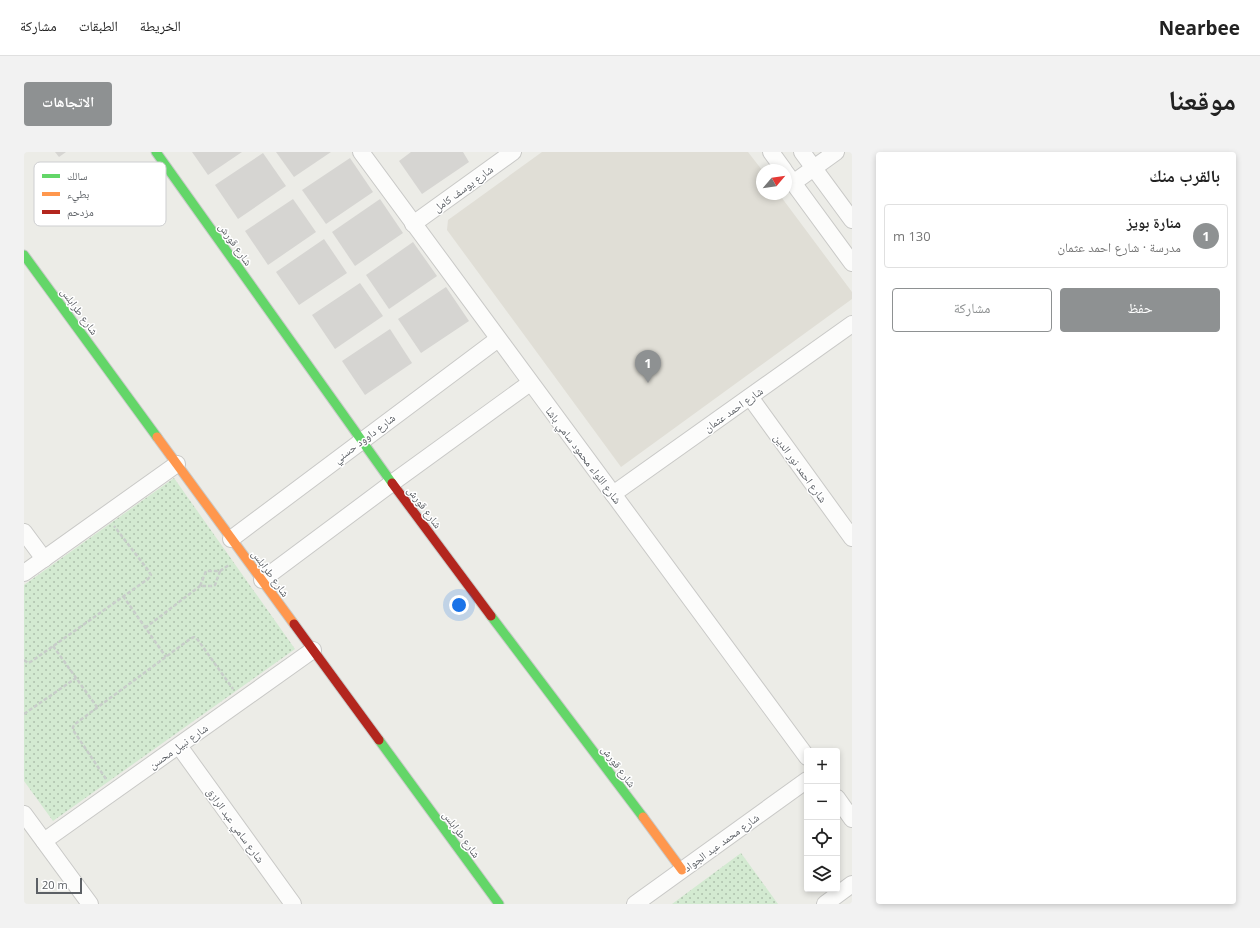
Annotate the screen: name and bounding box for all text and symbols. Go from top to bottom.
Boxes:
text: Nearbee [1159,15,1240,41]
text: مشاركة [20,16,57,35]
text: الطبقات [79,16,118,35]
text: الخريطة [140,16,181,35]
text: موقعنا [1168,80,1236,118]
button: الاتجاهات [24,82,112,126]
street label: شارع يوسف كامل [430,161,496,215]
legend [34,162,166,226]
north arrow [756,164,792,200]
text: بالقرب منك [1149,164,1220,187]
text: سالك [67,168,87,183]
text: بطيء [67,186,89,203]
text: مزدحم [67,204,94,220]
text: منارة بويز [1127,212,1181,232]
street label: شارع قورش [216,220,256,268]
text: 130 m [893,227,931,245]
text: 1 [1202,227,1210,245]
text: مدرسة · شارع احمد عثمان [1057,238,1181,256]
street label: شارع طرابلس [58,284,102,338]
button: مشاركة [892,288,1052,332]
button: حفظ [1060,288,1220,332]
pin: 1 [635,350,661,383]
street label: شارع احمد عثمان [700,383,766,435]
street label: شارع اللواء محمود سامي باشا [541,404,625,508]
street label: شارع داوود حسني [330,410,399,468]
street label: شارع احمد نور الدين [771,431,831,505]
street label: شارع قورش [404,483,446,531]
street label: شارع طرابلس [249,546,293,600]
your location [449,595,469,615]
street label: شارع نبيل محسن [145,720,211,772]
street label: شارع قورش [598,742,640,790]
map controls [804,748,840,892]
button: + [804,748,840,784]
street label: شارع سامي عبد الرازق [202,784,268,867]
button: − [804,784,840,820]
street label: شارع طرابلس [440,807,484,861]
street label: شارع محمد عبد الجواد [680,809,762,875]
button: locate [804,820,840,856]
button: layers [804,856,840,892]
scale bar [36,876,82,895]
text: 20 m [42,877,68,892]

